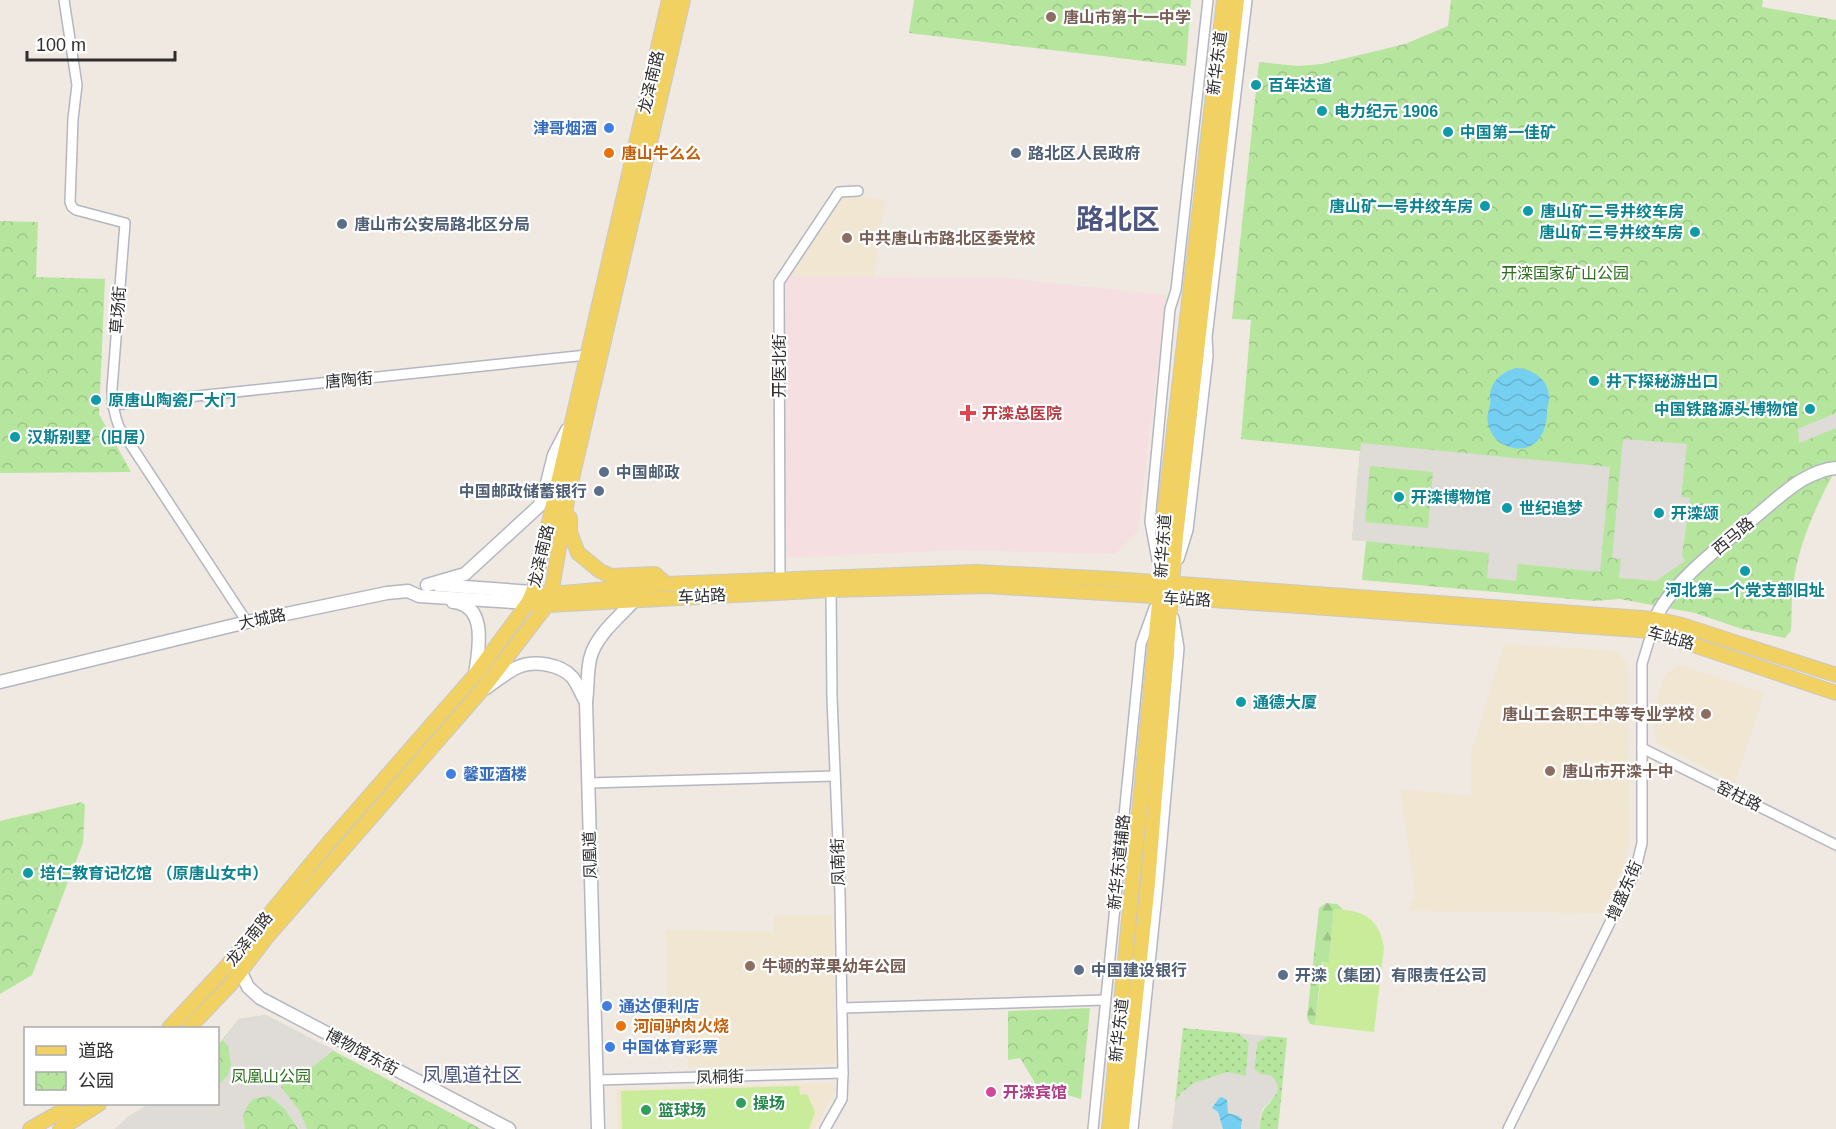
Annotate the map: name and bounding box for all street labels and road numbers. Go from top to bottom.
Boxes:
street label: 新华东道 [1205,30,1229,96]
street label: 龙泽南路 [636,49,666,115]
street label: 草场街 [108,285,128,335]
street label: 开医北街 [771,334,788,398]
street label: 唐陶街 [324,369,374,391]
street label: 新华东道 [1152,513,1174,579]
street label: 西马路 [1709,514,1757,558]
street label: 龙泽南路 [526,523,556,589]
street label: 车站路 [678,586,726,606]
street label: 车站路 [1163,589,1211,609]
street label: 大城路 [237,606,287,632]
street label: 车站路 [1646,624,1696,652]
street label: 窑柱路 [1714,778,1764,814]
street label: 新华东道辅路 [1106,813,1132,911]
street label: 凤凰道 [581,831,599,879]
street label: 凤南街 [829,838,847,886]
street label: 增盛东街 [1603,858,1645,924]
street label: 龙泽南路 [222,909,276,969]
street label: 新华东道 [1107,997,1131,1063]
street label: 博物馆东街 [323,1026,401,1078]
street label: 凤桐街 [696,1068,744,1086]

